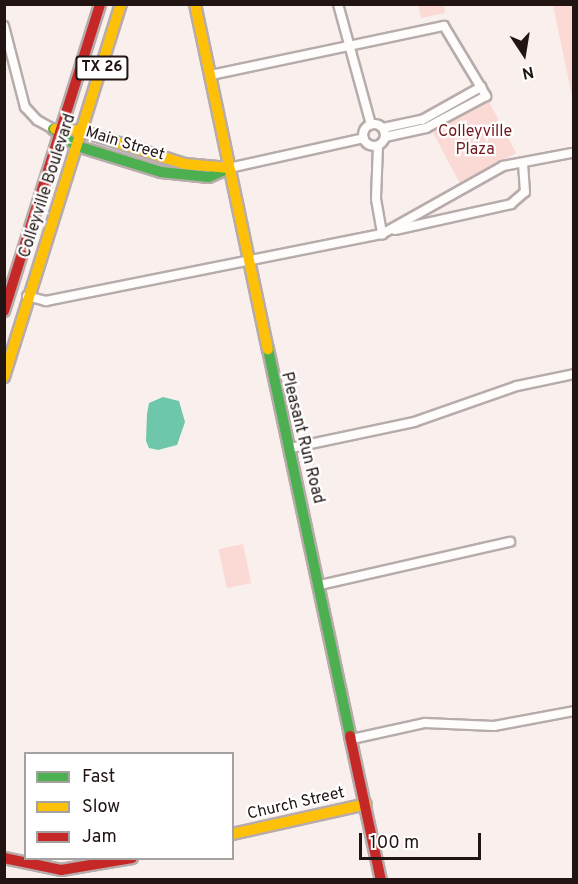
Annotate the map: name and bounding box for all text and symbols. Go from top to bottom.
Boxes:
north arrow [494,24,554,84]
road number: TX 26 [75,56,129,80]
text: N [520,61,535,83]
street label: Colleyville Boulevard [16,112,80,260]
park label: Colleyville Plaza [438,122,512,160]
street label: Main Street [83,123,167,165]
street label: Pleasant Run Road [276,370,328,506]
legend [24,752,234,860]
text: Fast [82,766,115,789]
street label: Church Street [246,783,346,825]
text: Slow [82,796,120,819]
scale bar [362,821,484,859]
text: Jam [82,826,117,849]
text: 100 m [370,832,419,855]

